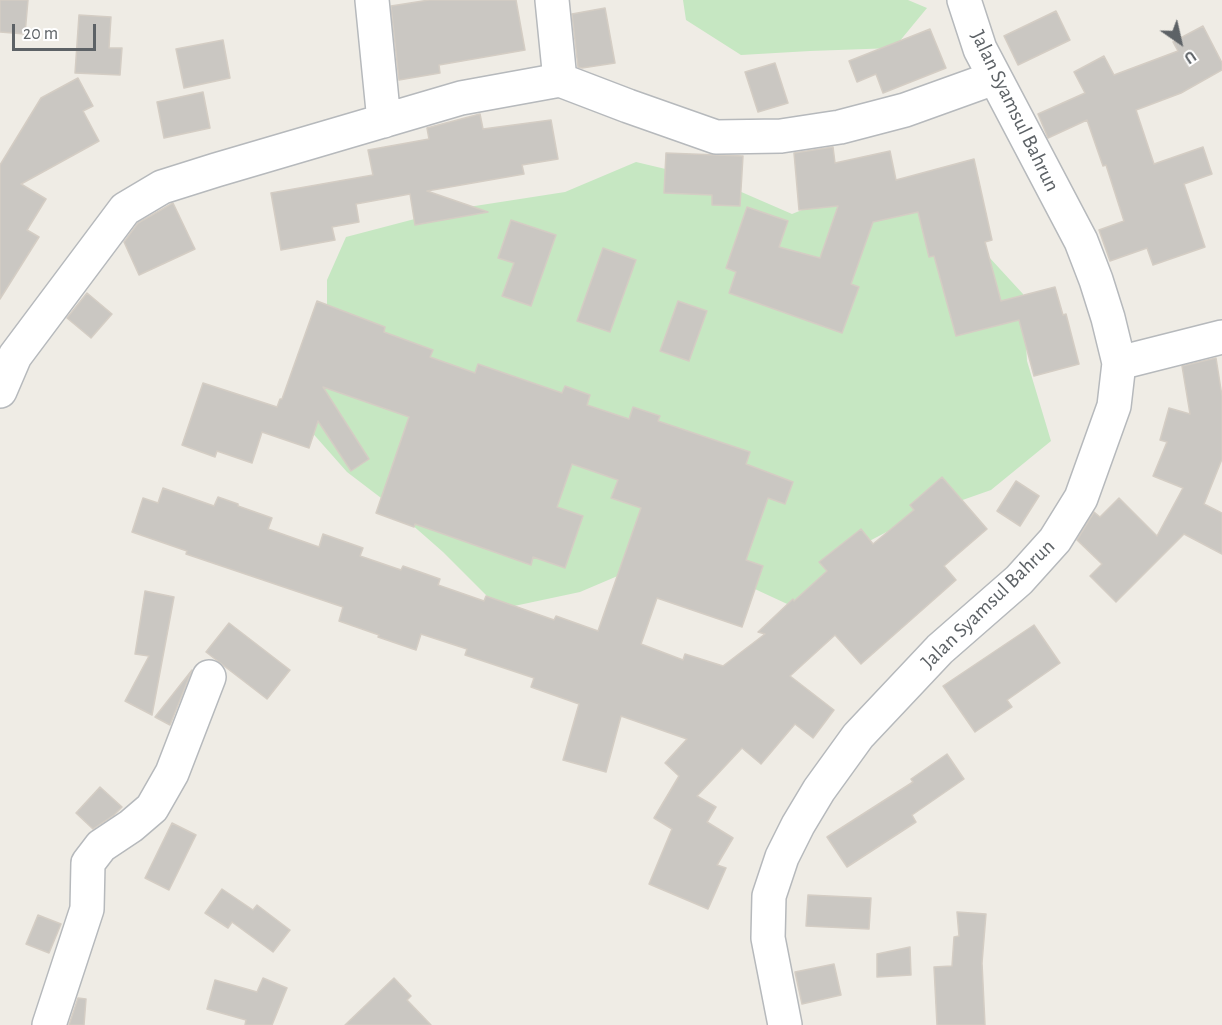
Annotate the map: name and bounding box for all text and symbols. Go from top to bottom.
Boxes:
scale bar [15,12,99,50]
north arrow [1150,12,1210,72]
text: 20 m [23,25,58,43]
street label: Jalan Syamsul Bahrun [965,26,1065,196]
text: U [1181,47,1199,66]
street label: Jalan Syamsul Bahrun [916,534,1060,674]

